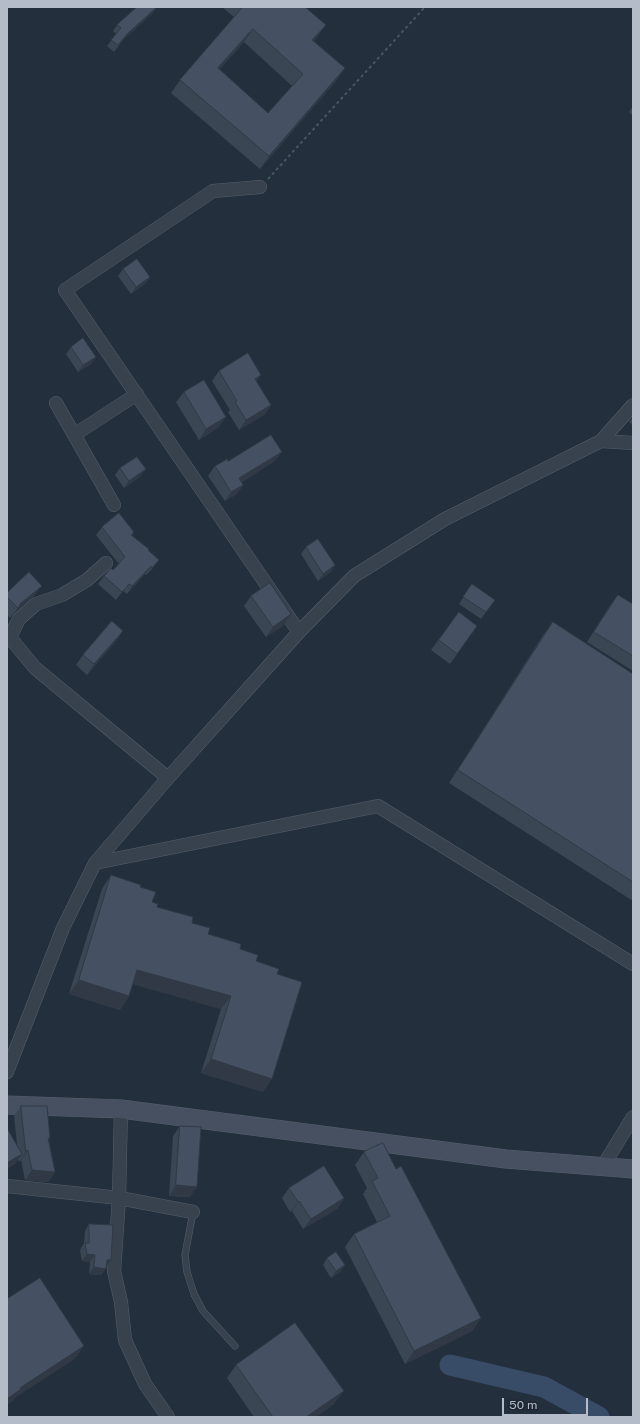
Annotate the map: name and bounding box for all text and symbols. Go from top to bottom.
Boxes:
scale bar [504,1390,590,1416]
text: 50 m [509,1398,537,1412]

